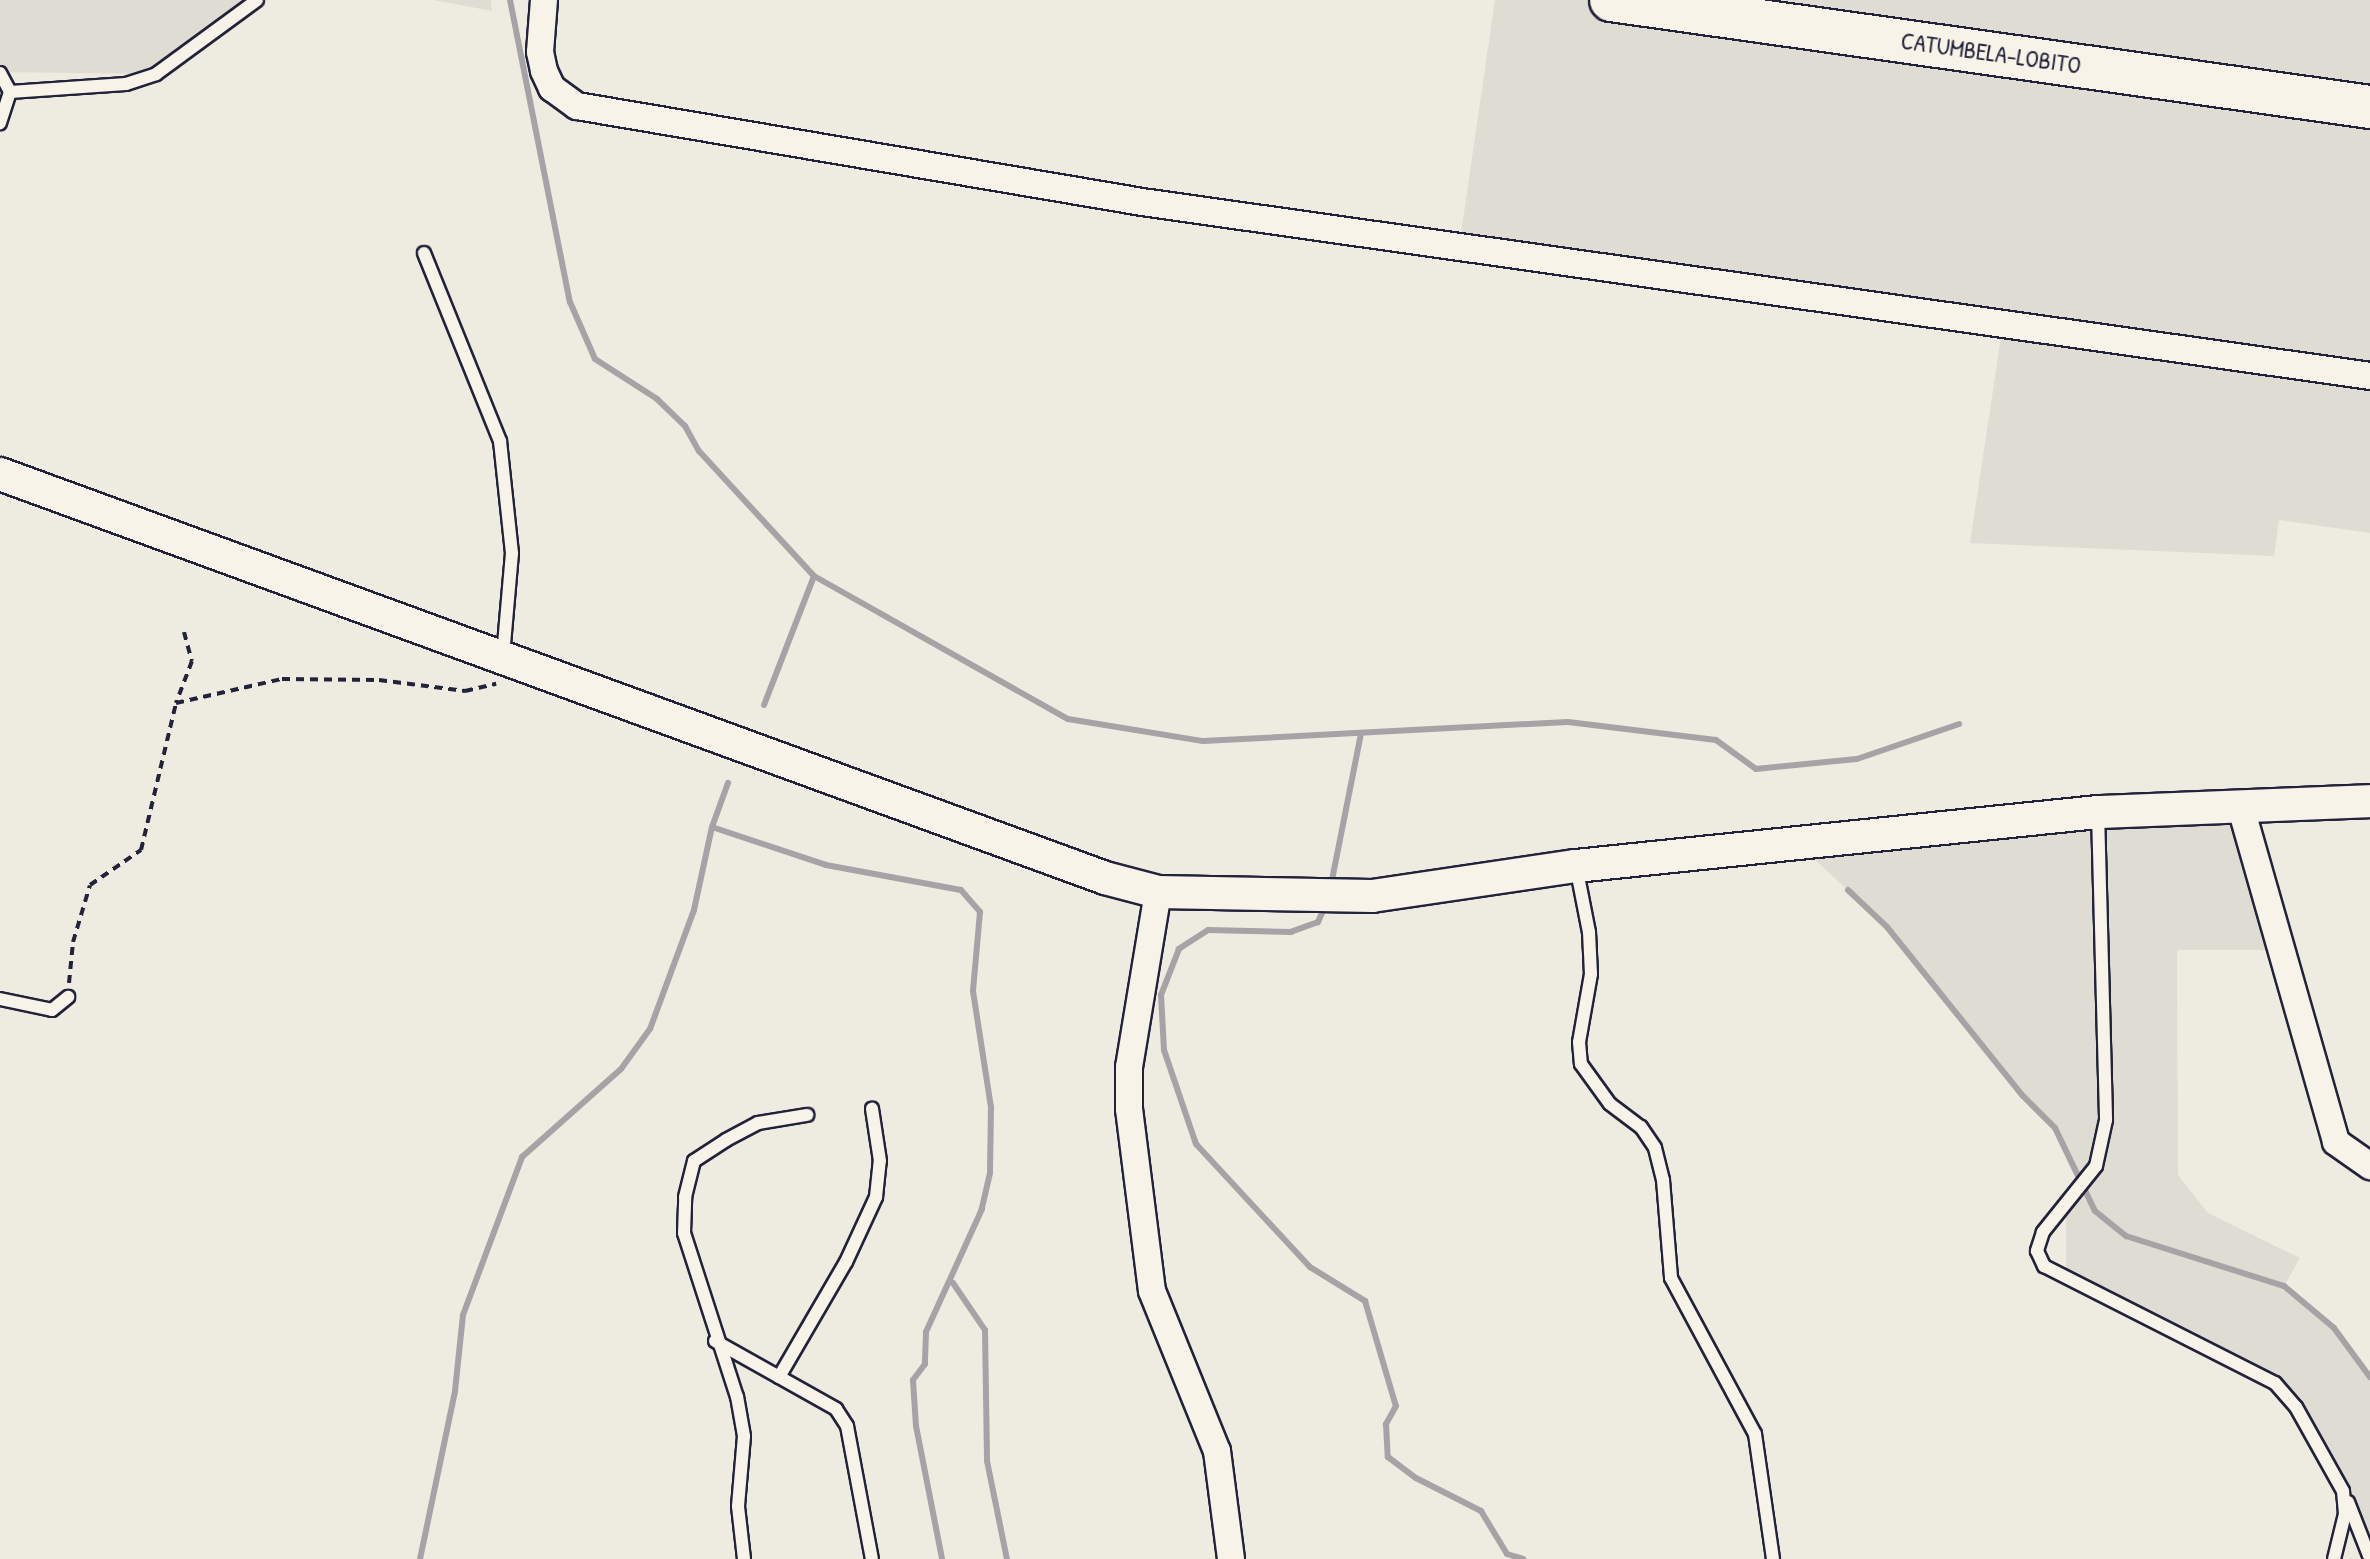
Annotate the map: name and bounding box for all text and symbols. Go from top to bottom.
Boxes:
street label: CATUMBELA-LOBITO [1899,26,2083,80]

